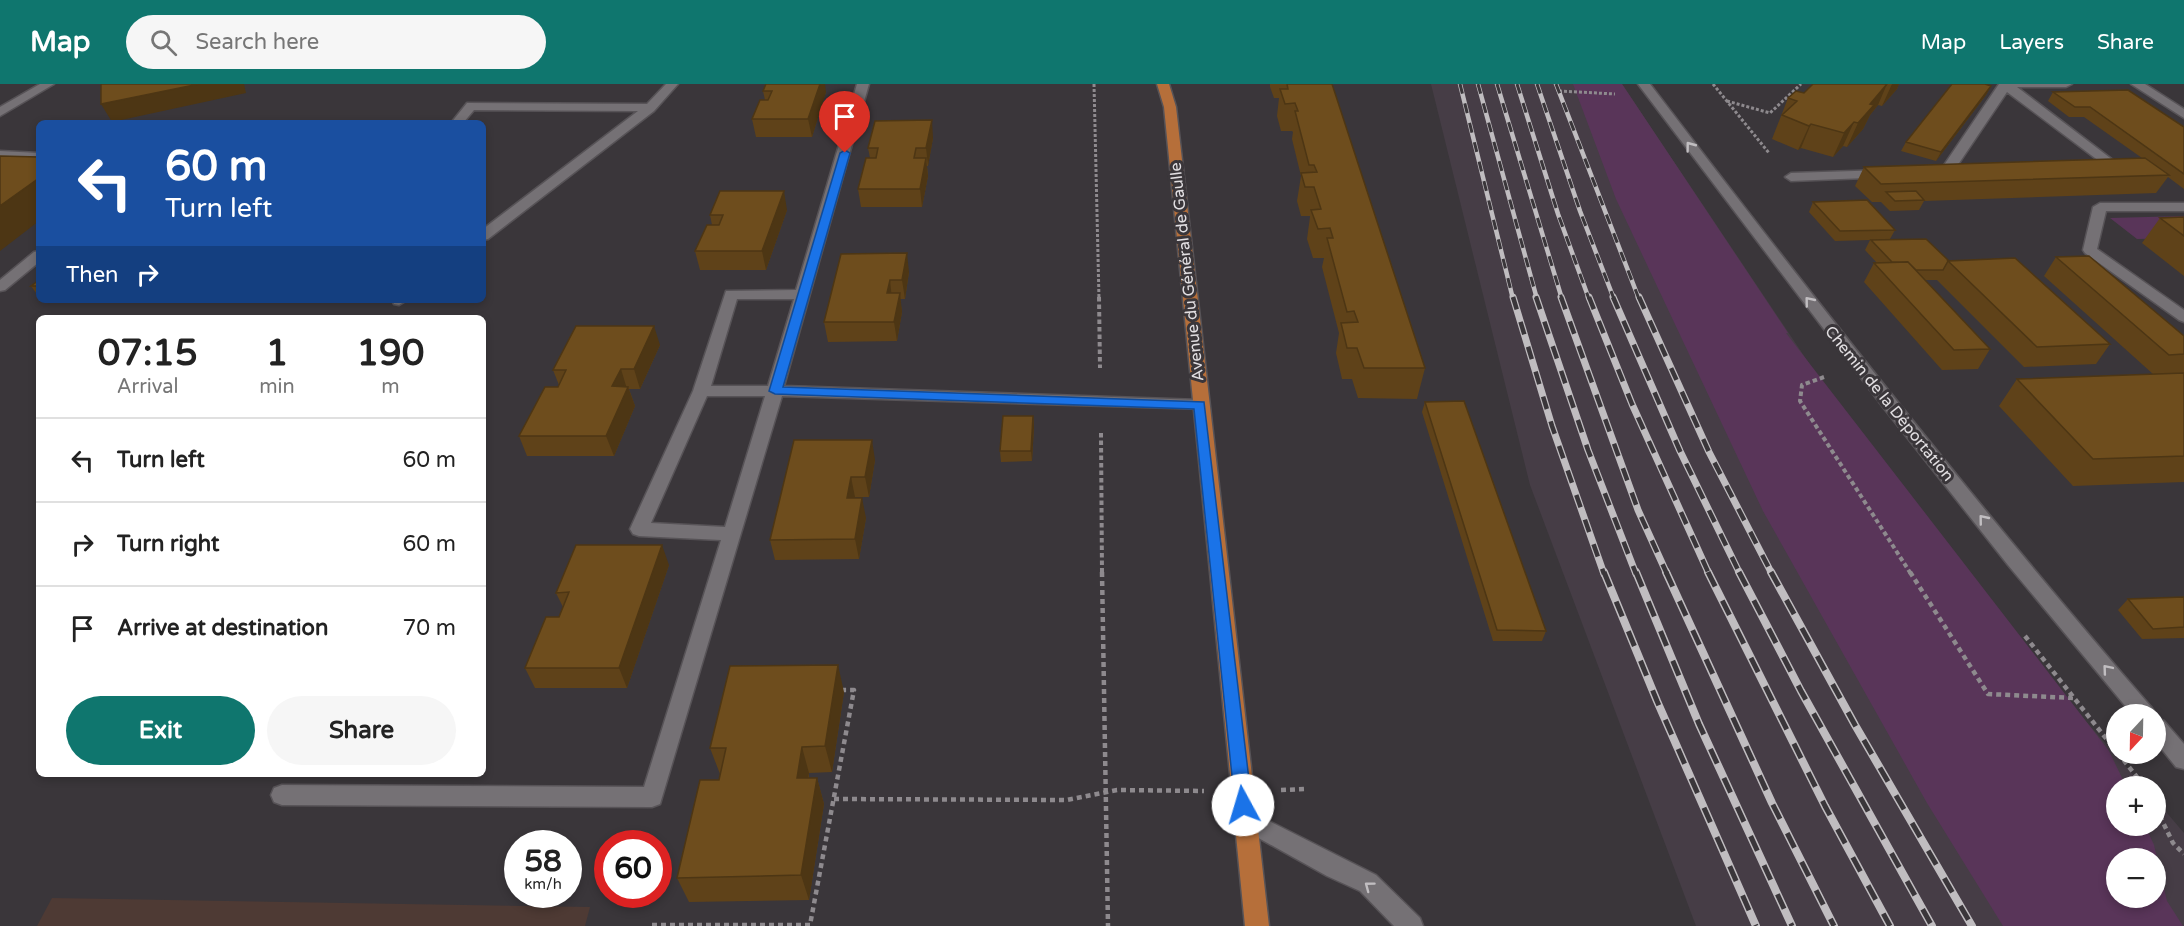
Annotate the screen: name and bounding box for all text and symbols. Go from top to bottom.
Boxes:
search box [126,15,546,69]
text: Map [30,25,90,59]
icon: search [147,26,180,59]
text: Search here [195,29,319,55]
text: Map [1921,30,1966,55]
text: Layers [1999,30,2064,55]
text: Share [2097,30,2154,55]
pin [819,91,870,153]
icon: arrive [828,100,861,133]
text: 60 m [165,141,267,192]
one-way arrow [1687,141,1698,152]
icon: left [66,144,144,222]
street label: Avenue du Général de Gaulle [1166,162,1208,382]
text: Turn left [165,192,272,225]
icon: right [131,258,164,291]
text: Then [66,262,119,288]
one-way arrow [1805,297,1816,308]
street label: Chemin de la Déportation [1820,322,1958,485]
text: 07:15 [98,332,198,375]
text: 1 [266,332,288,375]
text: 190 [356,332,424,375]
text: Arrival [117,375,179,399]
text: min [259,375,295,399]
text: m [381,375,400,399]
icon: left [66,444,99,477]
text: Turn left [117,447,205,473]
text: 60 m [402,447,456,473]
one-way arrow [1979,515,1990,526]
icon: right [66,528,99,561]
text: Turn right [117,531,219,557]
text: 60 m [402,531,456,557]
icon: arrive [66,612,99,645]
text: Arrive at destination [117,615,328,641]
text: 70 m [402,615,456,641]
one-way arrow [2103,665,2114,676]
button: Exit [66,696,255,765]
button: Share [267,696,456,765]
north arrow [2106,704,2166,764]
map controls [2106,704,2166,908]
position arrow [1211,773,1275,837]
button: + [2106,776,2166,836]
speed limit sign: 60 [594,830,672,908]
text: 58 [524,843,562,880]
button: − [2106,848,2166,908]
text: km/h [524,875,562,893]
one-way arrow [1365,882,1376,893]

